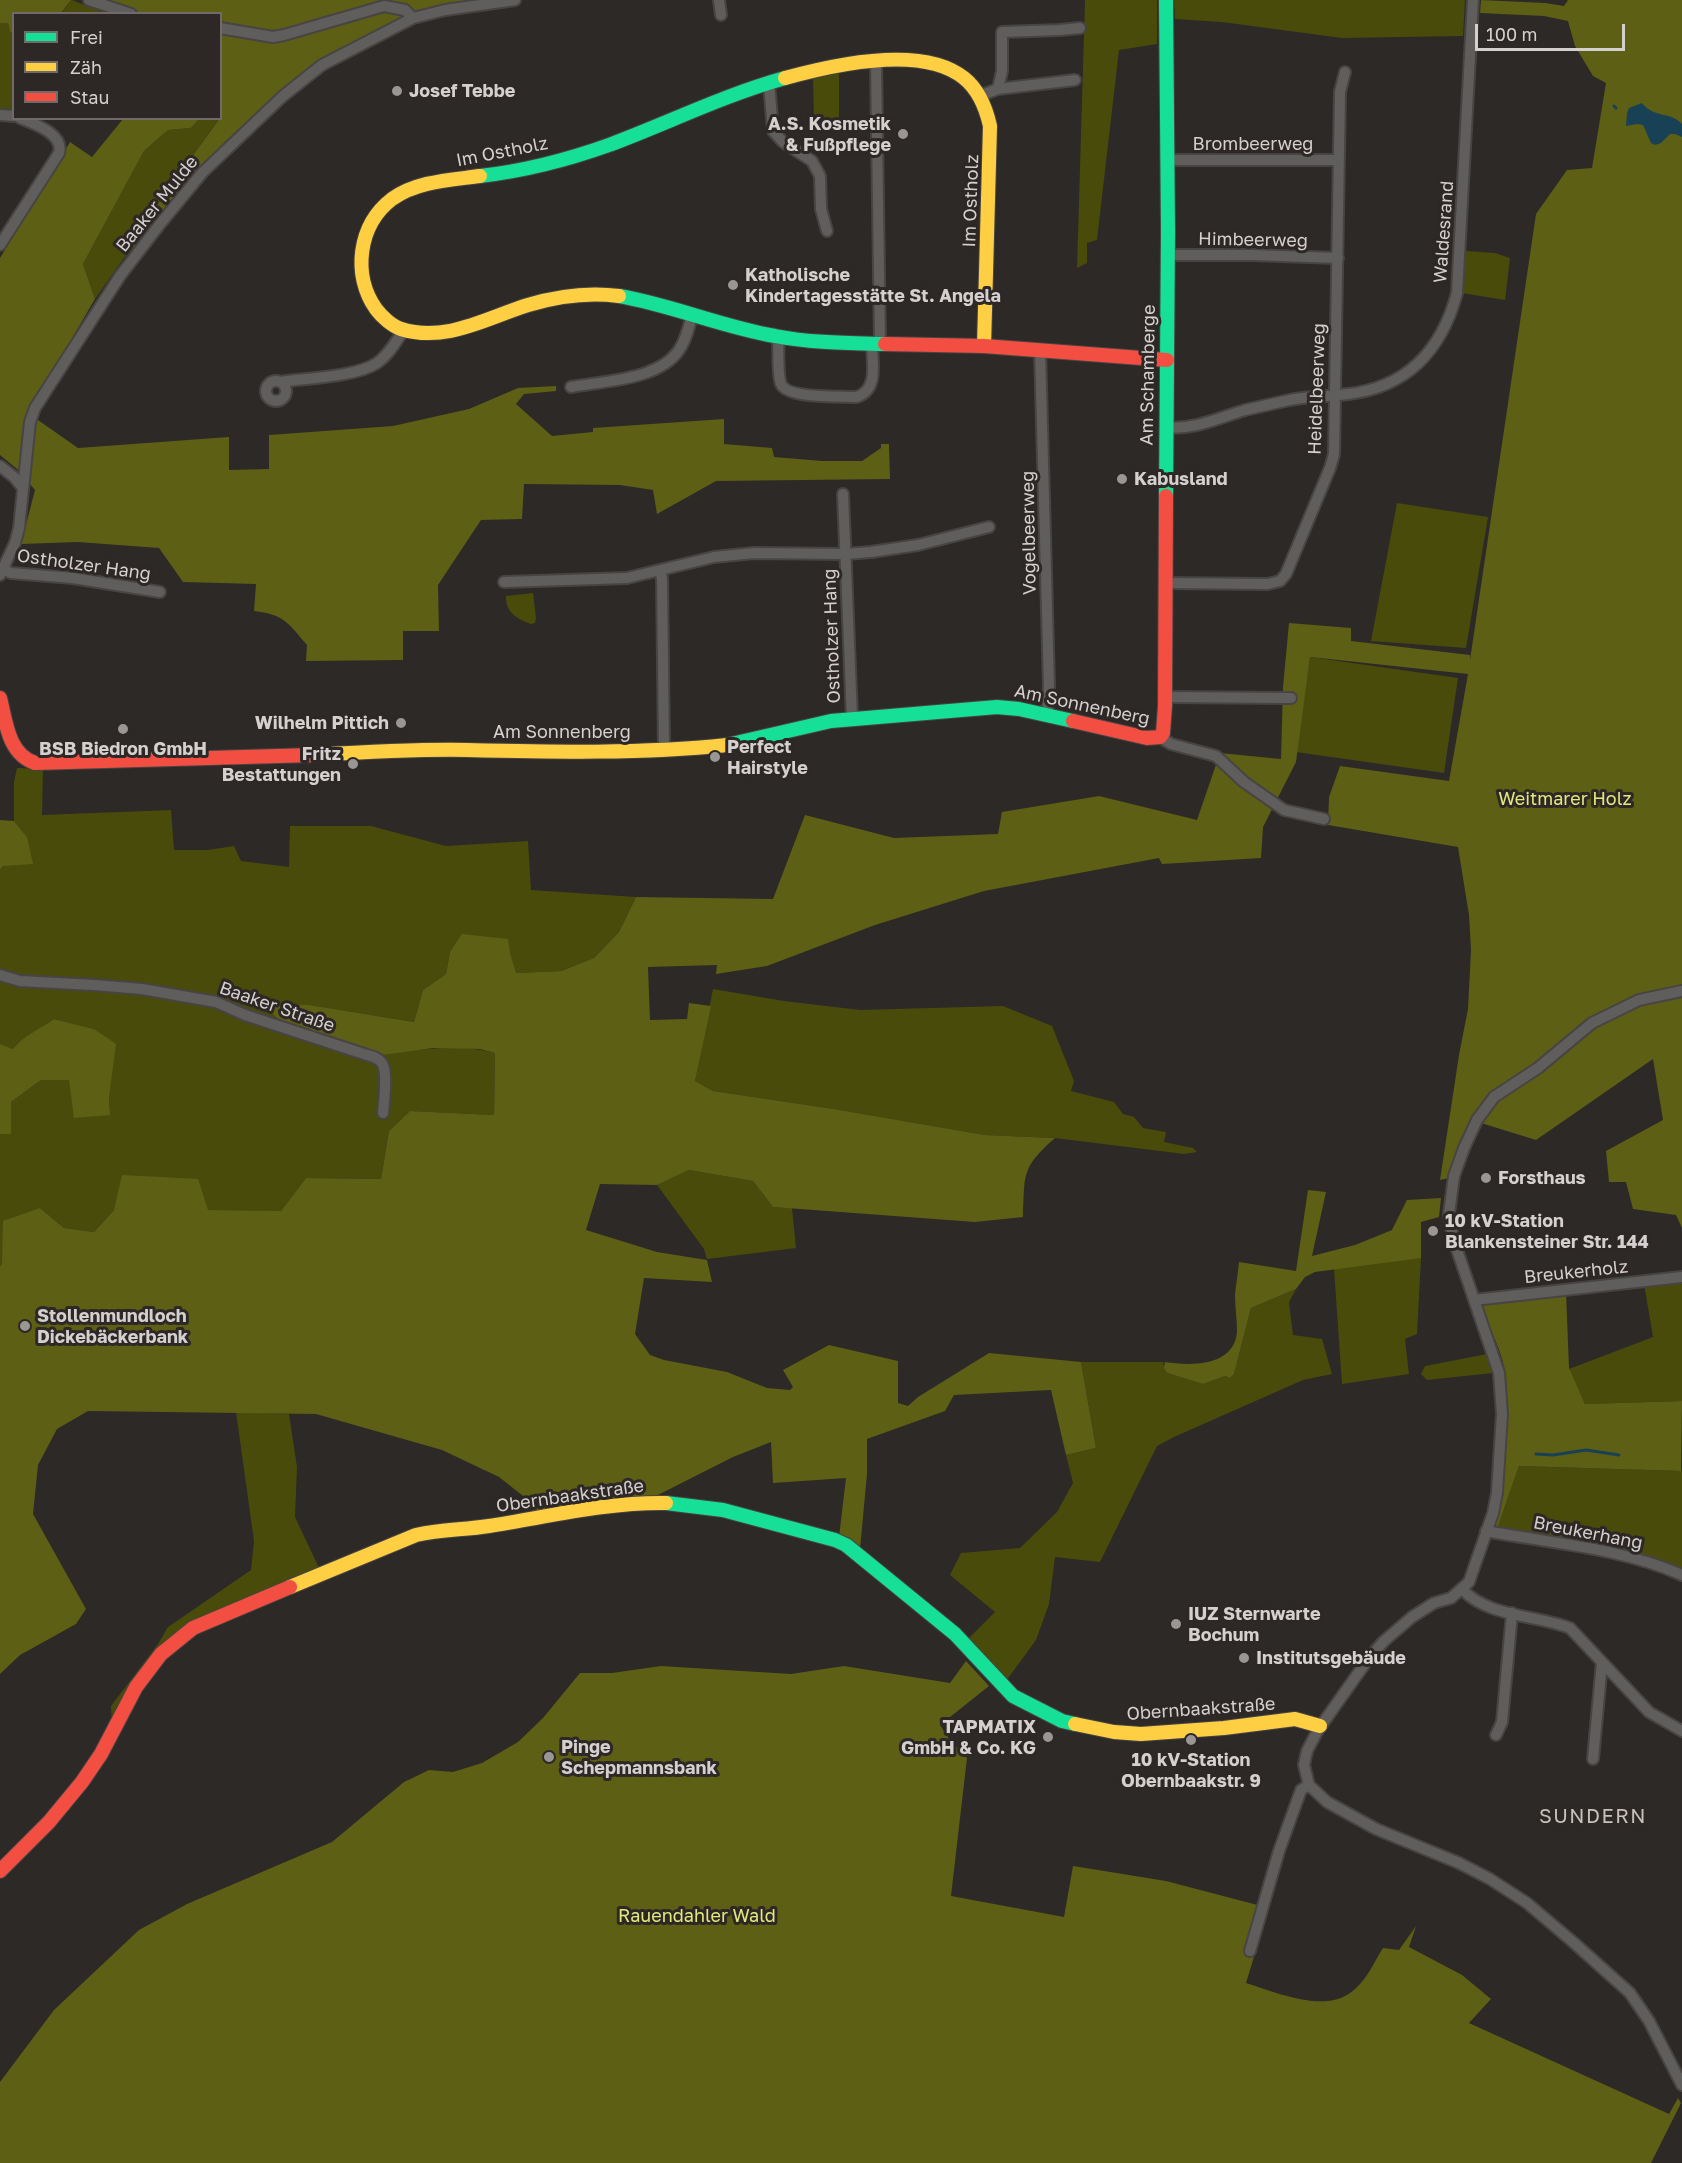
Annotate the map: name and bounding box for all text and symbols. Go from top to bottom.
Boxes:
legend [12,12,222,120]
scale bar [1478,12,1628,50]
text: 100 m [1486,23,1537,45]
text: Frei [70,26,103,48]
text: Zäh [70,56,102,78]
place label: Josef Tebbe [409,80,515,102]
marker: Josef Tebbe [390,84,404,98]
text: Stau [70,86,109,108]
place label: A.S. Kosmetik & Fußpflege [768,113,891,156]
marker: A.S. Kosmetik & Fußpflege [896,127,910,141]
street label: Im Ostholz [454,133,550,171]
street label: Brombeerweg [1193,133,1313,155]
street label: Baaker Mulde [112,151,202,257]
street label: Im Ostholz [959,154,983,248]
street label: Waldesrand [1430,180,1458,284]
street label: Himbeerweg [1198,228,1308,252]
place label: Katholische Kindertagesstätte St. Angela [745,264,1001,306]
marker: Katholische Kindertagesstätte St. Angela [726,278,740,292]
street label: Am Schamberge [1136,304,1160,446]
street label: Heidelbeerweg [1304,323,1330,455]
place label: Kabusland [1134,468,1228,490]
street label: Vogelbeerweg [1017,471,1041,595]
marker: Kabusland [1115,472,1129,486]
street label: Ostholzer Hang [16,545,152,585]
street label: Ostholzer Hang [819,568,845,704]
street label: Am Sonnenberg [1012,680,1152,730]
place label: Wilhelm Pittich [255,712,389,734]
marker: Wilhelm Pittich [394,716,408,730]
street label: Am Sonnenberg [493,721,631,743]
marker: BSB Biedron GmbH [116,722,130,736]
place label: Perfect Hairstyle [727,736,808,778]
place label: BSB Biedron GmbH [39,738,207,760]
place label: Fritz Bestattungen [222,743,341,786]
marker: Perfect Hairstyle [708,750,722,764]
marker: Fritz Bestattungen [346,757,360,771]
park label: Weitmarer Holz [1498,788,1632,810]
street label: Baaker Straße [217,977,337,1037]
place label: Forsthaus [1498,1167,1586,1189]
marker: Forsthaus [1479,1171,1493,1185]
place label: 10 kV-Station Blankensteiner Str. 144 [1445,1210,1649,1252]
marker: 10 kV-Station Blankensteiner Str. 144 [1426,1224,1440,1238]
street label: Breukerholz [1523,1256,1629,1288]
place label: Stollenmundloch Dickebäckerbank [37,1305,188,1348]
marker: Stollenmundloch Dickebäckerbank [18,1319,32,1333]
street label: Obernbaakstraße [495,1475,645,1517]
street label: Breukerhang [1532,1512,1644,1554]
place label: IUZ Sternwarte Bochum [1188,1603,1321,1646]
marker: IUZ Sternwarte Bochum [1169,1617,1183,1631]
place label: Institutsgebäude [1256,1647,1406,1669]
marker: Institutsgebäude [1237,1651,1251,1665]
street label: Obernbaakstraße [1126,1693,1276,1725]
place label: TAPMATIX GmbH & Co. KG [901,1716,1036,1758]
marker: TAPMATIX GmbH & Co. KG [1041,1730,1055,1744]
marker: 10 kV-Station Obernbaakstr. 9 [1184,1733,1198,1747]
place label: Pinge Schepmannsbank [561,1736,717,1778]
place label: 10 kV-Station Obernbaakstr. 9 [1121,1749,1261,1792]
marker: Pinge Schepmannsbank [542,1750,556,1764]
district label: SUNDERN [1539,1805,1647,1829]
park label: Rauendahler Wald [618,1905,776,1927]

